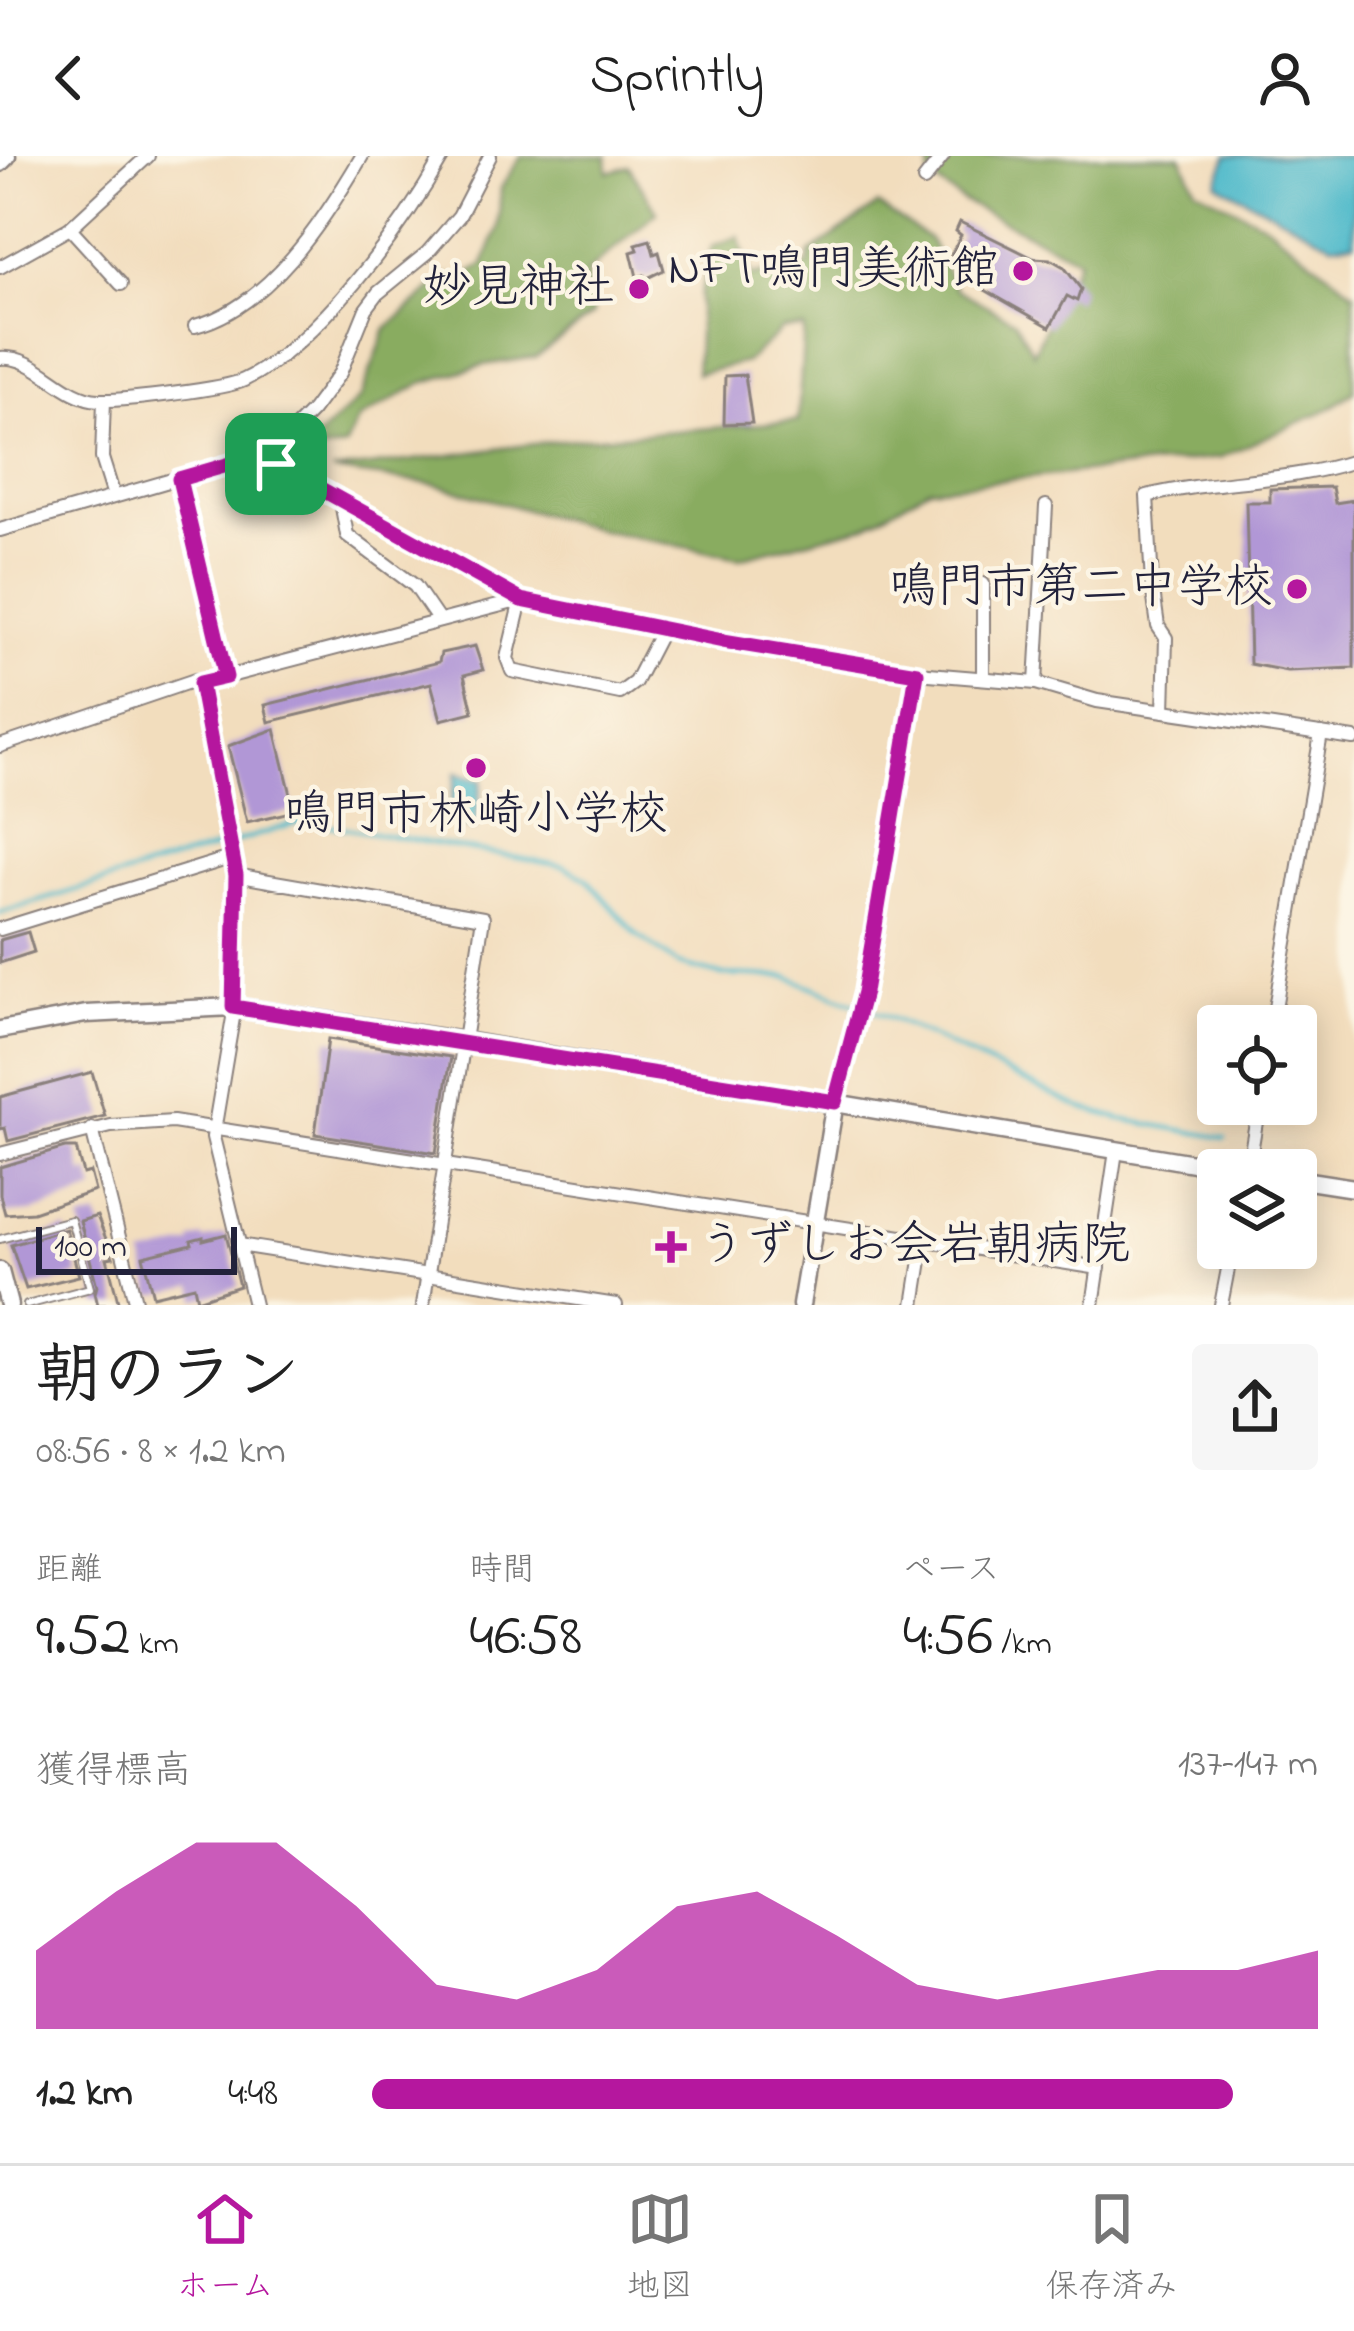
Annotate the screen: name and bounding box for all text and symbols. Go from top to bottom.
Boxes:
text: Sprintly [590,39,764,117]
icon: back [36,45,102,111]
icon: person [1252,45,1318,111]
place label: NFT鳴門美術館 [668,236,999,306]
place label: 妙見神社 [423,254,615,324]
marker: NFT鳴門美術館 [1010,258,1036,284]
marker: 妙見神社 [626,276,652,302]
pin [225,413,327,515]
icon: arrive [243,431,309,497]
place label: 鳴門市第二中学校 [889,554,1273,624]
marker: 鳴門市第二中学校 [1284,576,1310,602]
marker: 鳴門市林崎小学校 [463,755,489,781]
place label: 鳴門市林崎小学校 [284,781,668,851]
map controls [1197,1005,1317,1269]
button: locate [1197,1005,1317,1125]
button: layers [1197,1149,1317,1269]
place label: うずしお会岩朝病院 [698,1212,1130,1282]
scale bar [36,1221,237,1274]
text: 100 m [54,1224,127,1272]
marker: うずしお会岩朝病院 [655,1231,687,1263]
text: 朝のラン [36,1331,300,1427]
button: share [1192,1344,1318,1470]
text: 08:56 · 8 × 1.2 km [36,1424,286,1481]
text: 距離 [36,1547,102,1595]
text: 時間 [469,1547,535,1595]
text: ペース [903,1547,1000,1595]
text: 9.52 [36,1595,130,1682]
text: 46:58 [469,1595,582,1682]
text: 4:56 [903,1595,993,1682]
text: km [130,1621,179,1669]
text: /km [993,1621,1052,1669]
text: 137–147 m [1178,1737,1318,1794]
text: 獲得標高 [36,1744,192,1801]
text: 1.2 km [36,2066,133,2123]
text: 4:48 [228,2066,278,2123]
tab: ホーム [176,2186,274,2312]
tab: 地図 [627,2186,693,2312]
tab: 保存済み [1046,2186,1178,2312]

